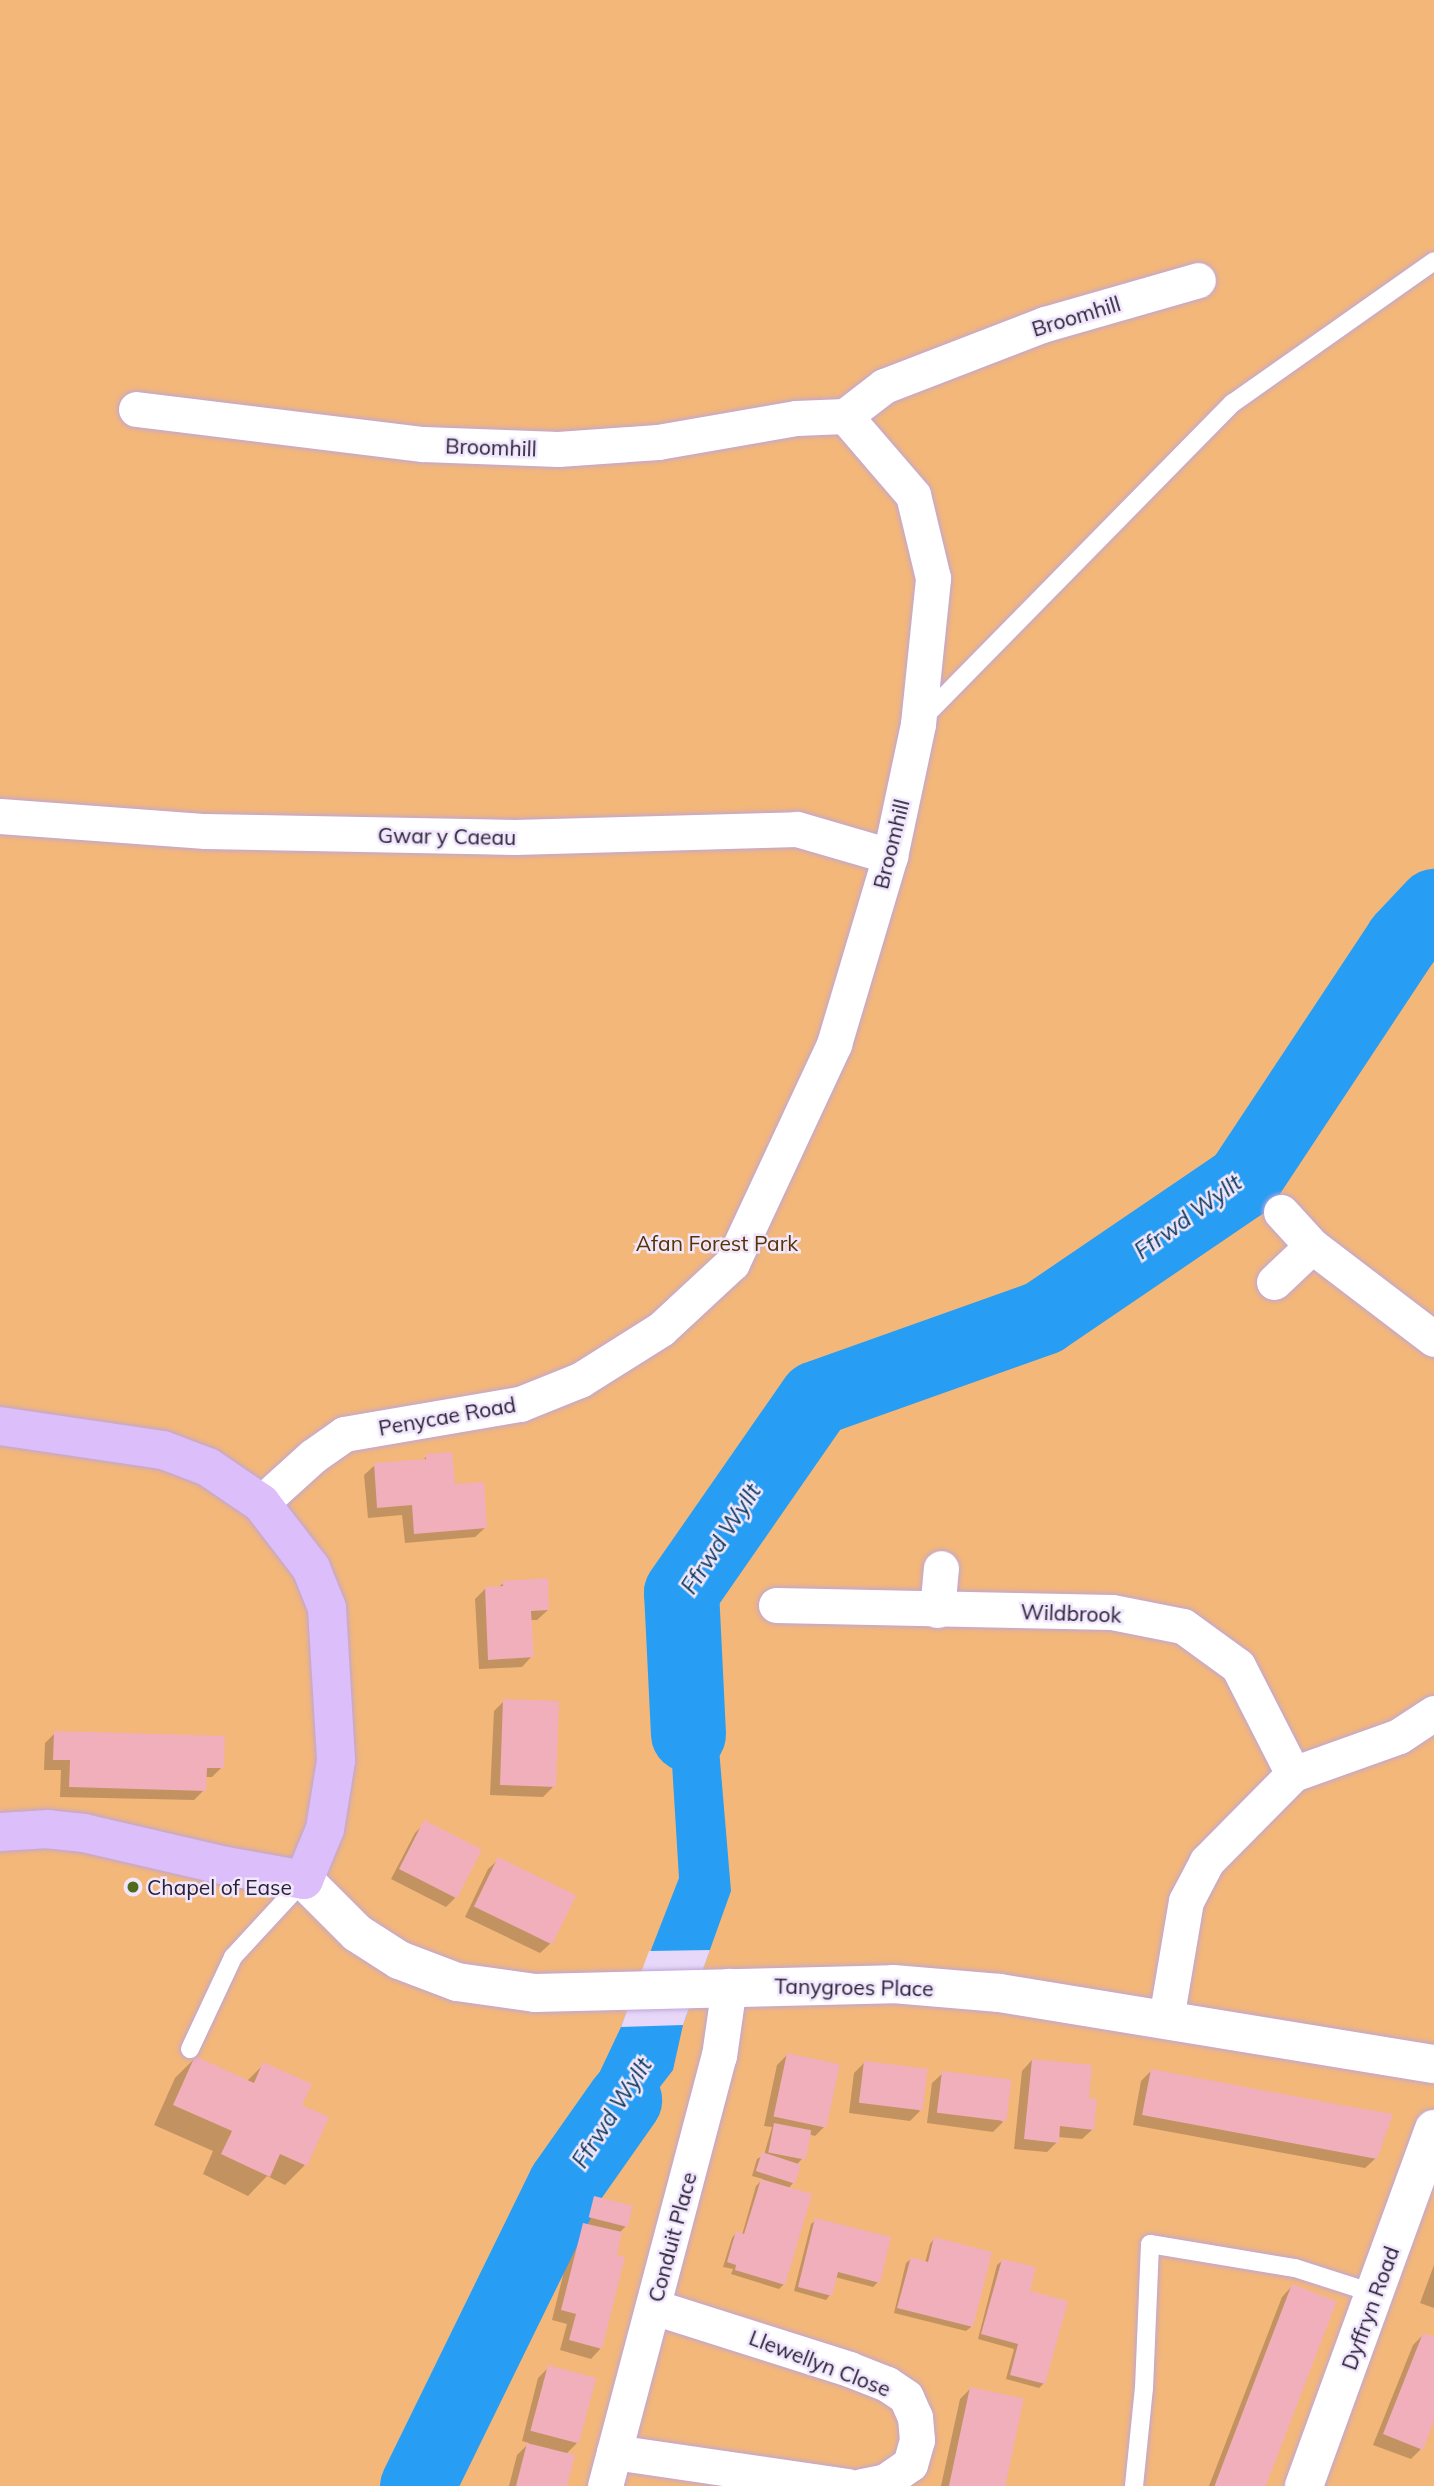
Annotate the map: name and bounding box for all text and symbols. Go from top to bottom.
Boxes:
street label: Broomhill [1029,291,1123,341]
street label: Broomhill [445,433,537,461]
street label: Broomhill [868,797,914,891]
street label: Gwar y Caeau [378,822,516,850]
water label: Ffrwd Wyllt [1129,1169,1247,1265]
park label: Afan Forest Park [636,1230,798,1256]
street label: Penycae Road [376,1392,518,1440]
water label: Ffrwd Wyllt [675,1479,767,1599]
street label: Wildbrook [1020,1599,1122,1627]
place label: Chapel of Ease [147,1874,292,1900]
marker: Chapel of Ease [125,1879,141,1895]
street label: Tanygroes Place [774,1973,934,2001]
water label: Ffrwd Wyllt [566,2053,658,2173]
street label: Conduit Place [643,2169,701,2305]
street label: Dyffryn Road [1336,2243,1404,2373]
street label: Llewellyn Close [746,2324,894,2402]

